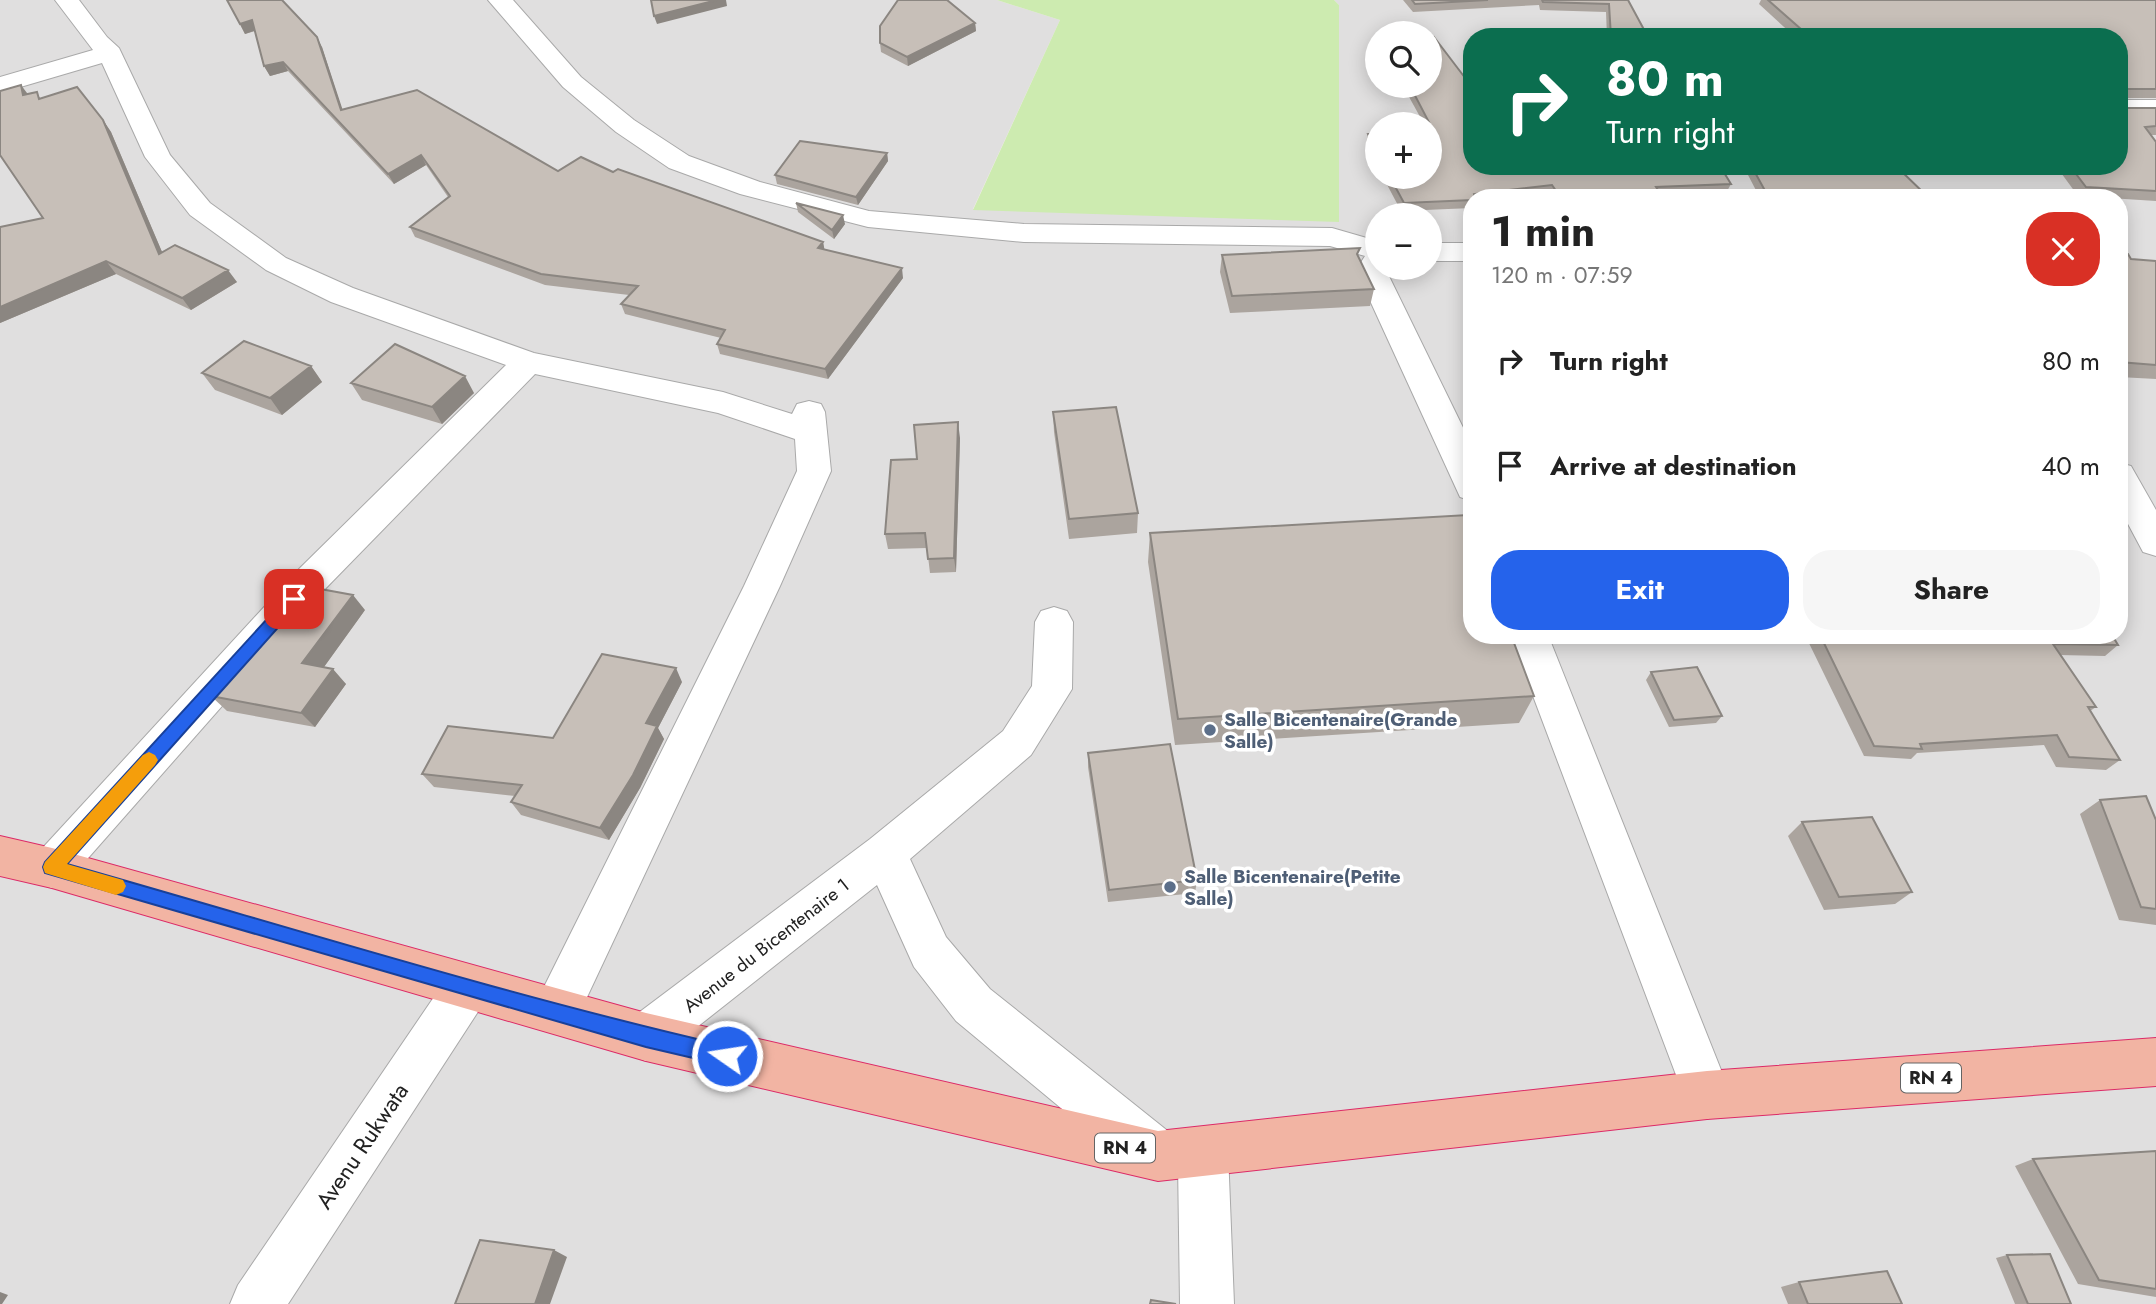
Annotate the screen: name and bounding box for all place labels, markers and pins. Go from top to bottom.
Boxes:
pin [264,569,324,629]
place label: Salle Bicentenaire(Grande Salle) [1224,706,1457,755]
marker: Salle Bicentenaire(Grande Salle) [1202,722,1218,738]
place label: Salle Bicentenaire(Petite Salle) [1184,863,1401,912]
marker: Salle Bicentenaire(Petite Salle) [1162,879,1178,895]

